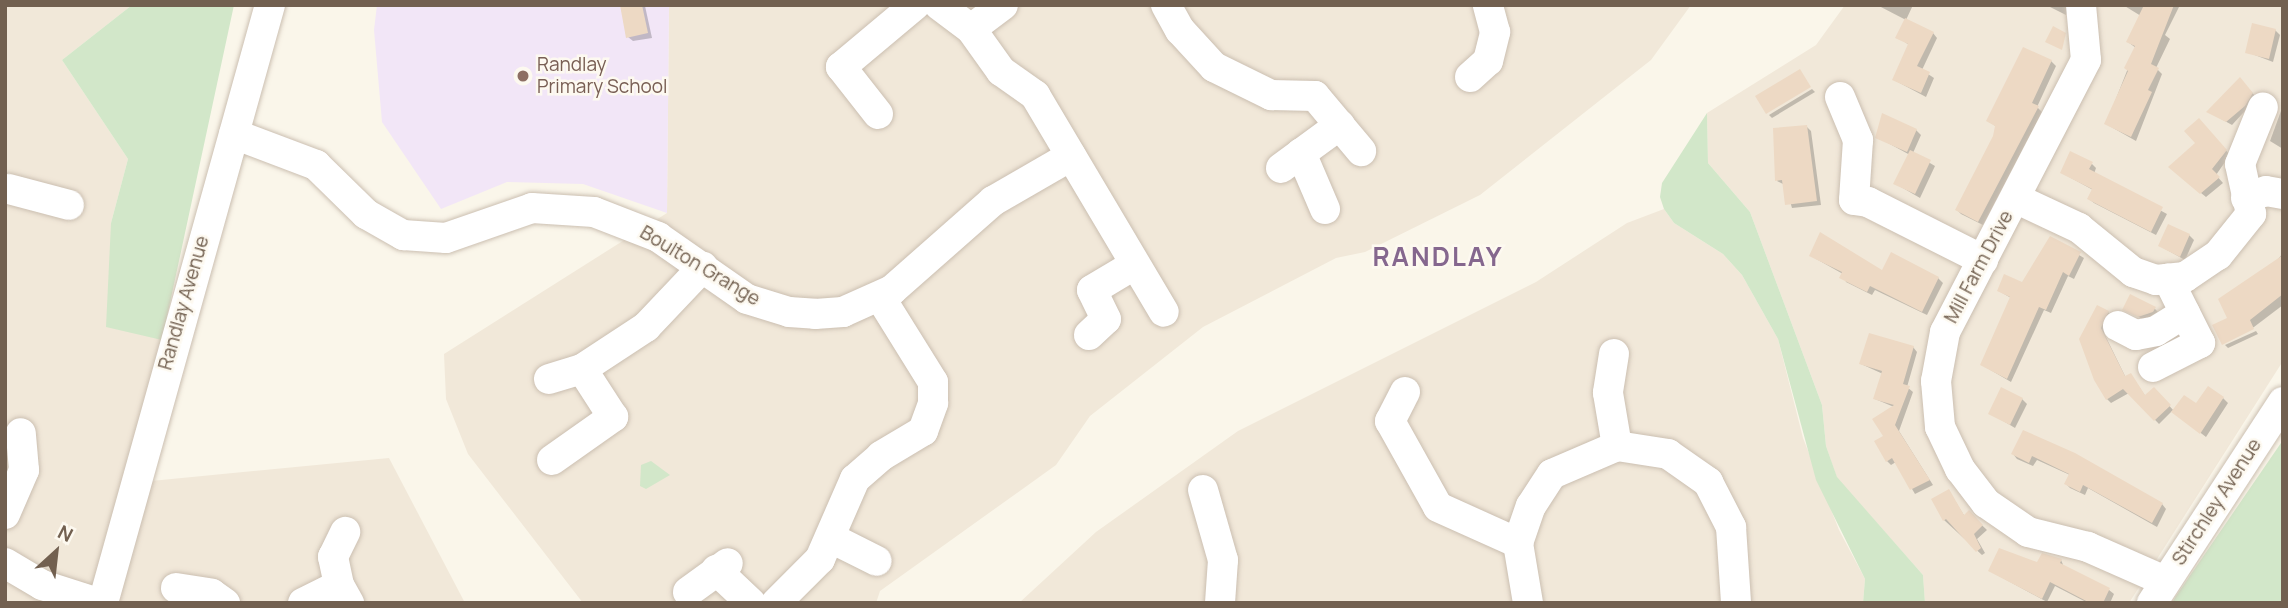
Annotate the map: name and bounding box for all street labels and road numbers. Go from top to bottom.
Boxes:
street label: Mill Farm Drive [1940,207,2018,327]
street label: Boulton Grange [636,221,764,311]
street label: Randlay Avenue [154,233,214,373]
street label: Stirchley Avenue [2168,434,2266,570]

